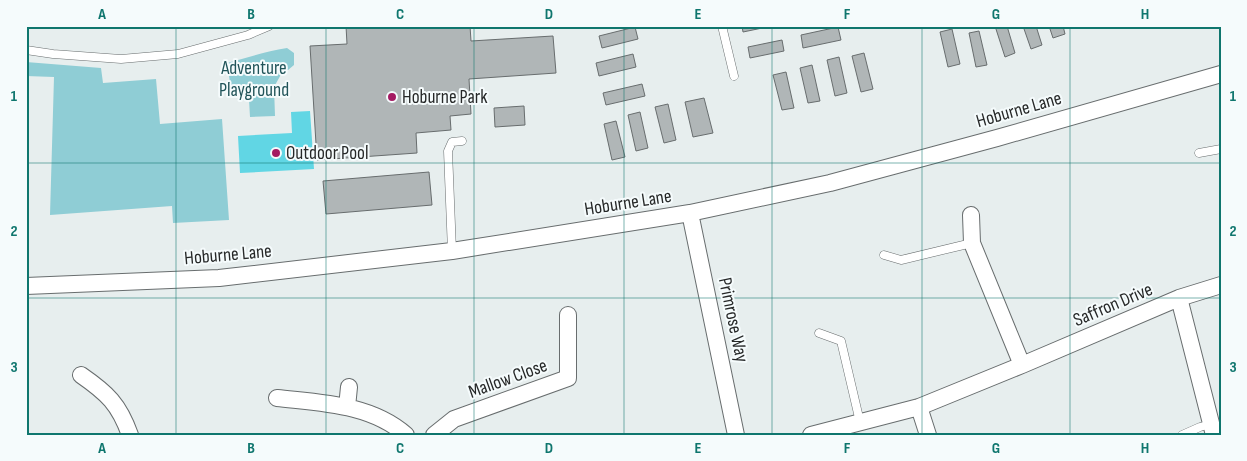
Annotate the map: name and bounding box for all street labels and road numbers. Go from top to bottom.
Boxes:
street label: Hoburne Lane [974,87,1064,133]
street label: Hoburne Lane [583,185,673,221]
street label: Hoburne Lane [183,240,273,270]
street label: Primrose Way [713,276,753,365]
street label: Saffron Drive [1070,278,1156,332]
street label: Mallow Close [465,354,551,404]

